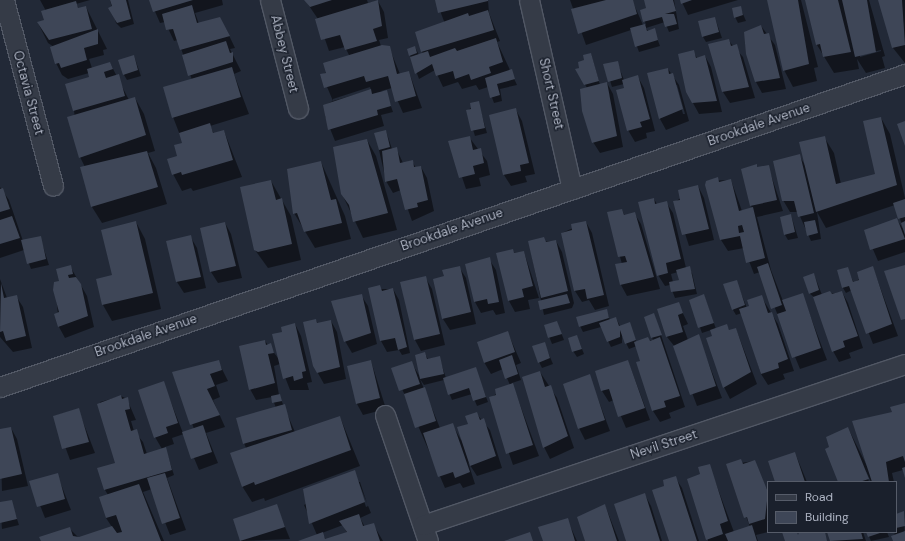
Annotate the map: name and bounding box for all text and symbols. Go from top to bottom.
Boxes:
street label: Abbey Street [267,14,301,94]
street label: Octavia Street [9,49,47,137]
street label: Short Street [535,57,567,131]
street label: Brookdale Avenue [706,100,812,150]
street label: Brookdale Avenue [399,205,505,255]
street label: Brookdale Avenue [93,311,199,361]
street label: Nevil Street [629,427,699,463]
legend [767,481,897,533]
text: Road [805,489,833,505]
text: Building [805,509,849,525]

